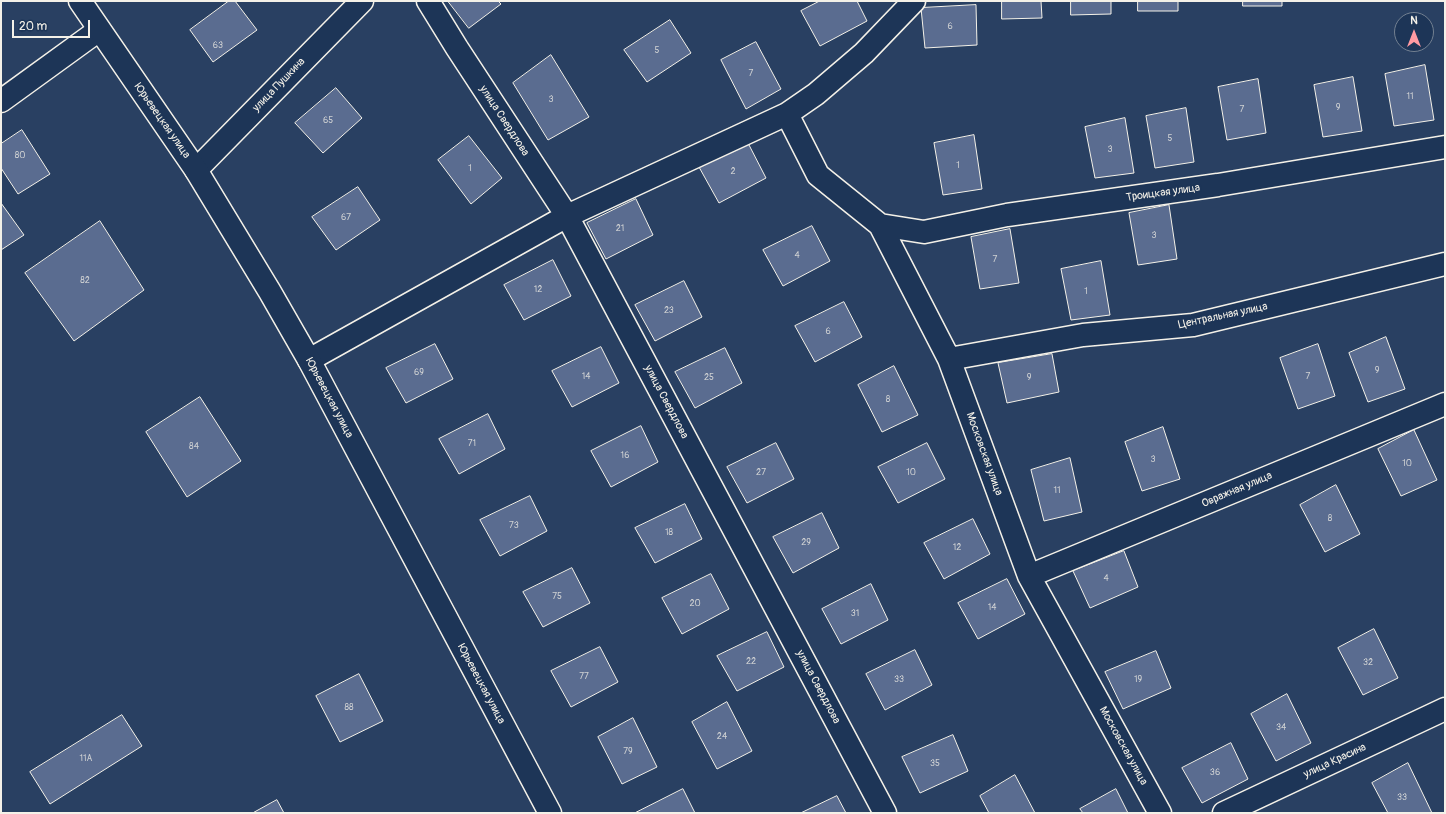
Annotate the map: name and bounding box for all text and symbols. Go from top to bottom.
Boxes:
scale bar [14,12,92,38]
north arrow [1394,12,1434,52]
text: N [1410,14,1418,27]
text: 20 m [19,19,47,34]
house number: 6 [947,22,953,32]
house number: 63 [213,41,223,51]
house number: 5 [655,46,659,56]
street label: улица Пушкина [250,55,308,115]
house number: 7 [749,69,753,79]
street label: Юрьевецкая улица [131,81,193,161]
street label: улица Свердлова [476,83,532,159]
house number: 11 [1406,92,1414,102]
house number: 3 [548,95,554,105]
house number: 9 [1336,103,1340,113]
house number: 7 [1240,105,1244,115]
house number: 65 [323,116,333,126]
house number: 5 [1168,134,1172,144]
house number: 3 [1107,145,1113,155]
house number: 80 [15,151,25,161]
house number: 1 [956,161,960,171]
house number: 1 [468,164,472,174]
house number: 2 [730,167,736,177]
street label: Троицкая улица [1125,181,1201,205]
house number: 67 [341,213,351,223]
house number: 21 [616,224,624,234]
house number: 3 [1151,231,1157,241]
house number: 4 [794,251,800,261]
house number: 7 [993,255,997,265]
house number: 82 [80,276,90,286]
house number: 12 [534,285,542,295]
house number: 1 [1084,287,1088,297]
street label: Центральная улица [1177,300,1269,332]
house number: 23 [664,306,674,316]
house number: 6 [825,327,831,337]
street label: Юрьевецкая улица [302,356,356,440]
street label: улица Свердлова [641,363,691,441]
house number: 9 [1375,366,1379,376]
house number: 69 [414,368,424,378]
house number: 14 [582,372,590,382]
house number: 7 [1306,372,1310,382]
house number: 25 [704,373,714,383]
house number: 9 [1027,373,1031,383]
house number: 8 [886,395,890,405]
street label: Московская улица [963,411,1005,497]
house number: 71 [468,439,476,449]
house number: 84 [189,442,199,452]
house number: 16 [621,451,629,461]
house number: 3 [1150,455,1156,465]
house number: 10 [1402,459,1412,469]
house number: 27 [756,468,766,478]
house number: 10 [906,468,916,478]
street label: Овражная улица [1200,469,1274,511]
house number: 11 [1053,486,1061,496]
house number: 8 [1328,514,1332,524]
house number: 73 [509,521,519,531]
house number: 18 [665,528,673,538]
house number: 29 [801,538,811,548]
house number: 12 [953,543,961,553]
house number: 4 [1103,574,1109,584]
house number: 75 [552,592,562,602]
house number: 20 [689,599,701,609]
house number: 14 [988,603,996,613]
house number: 31 [851,609,859,619]
street label: Юрьевецкая улица [454,642,508,726]
street label: улица Свердлова [793,648,843,726]
house number: 22 [746,657,756,667]
house number: 32 [1363,658,1373,668]
house number: 77 [579,672,589,682]
house number: 33 [894,675,904,685]
house number: 19 [1134,675,1142,685]
house number: 88 [344,703,354,713]
street label: Московская улица [1096,704,1150,788]
house number: 34 [1276,723,1286,733]
house number: 24 [717,732,727,742]
street label: улица Красина [1302,741,1368,781]
house number: 79 [623,747,633,757]
house number: 11А [80,754,92,764]
house number: 35 [930,759,940,769]
house number: 36 [1210,768,1220,778]
house number: 33 [1397,793,1407,803]

